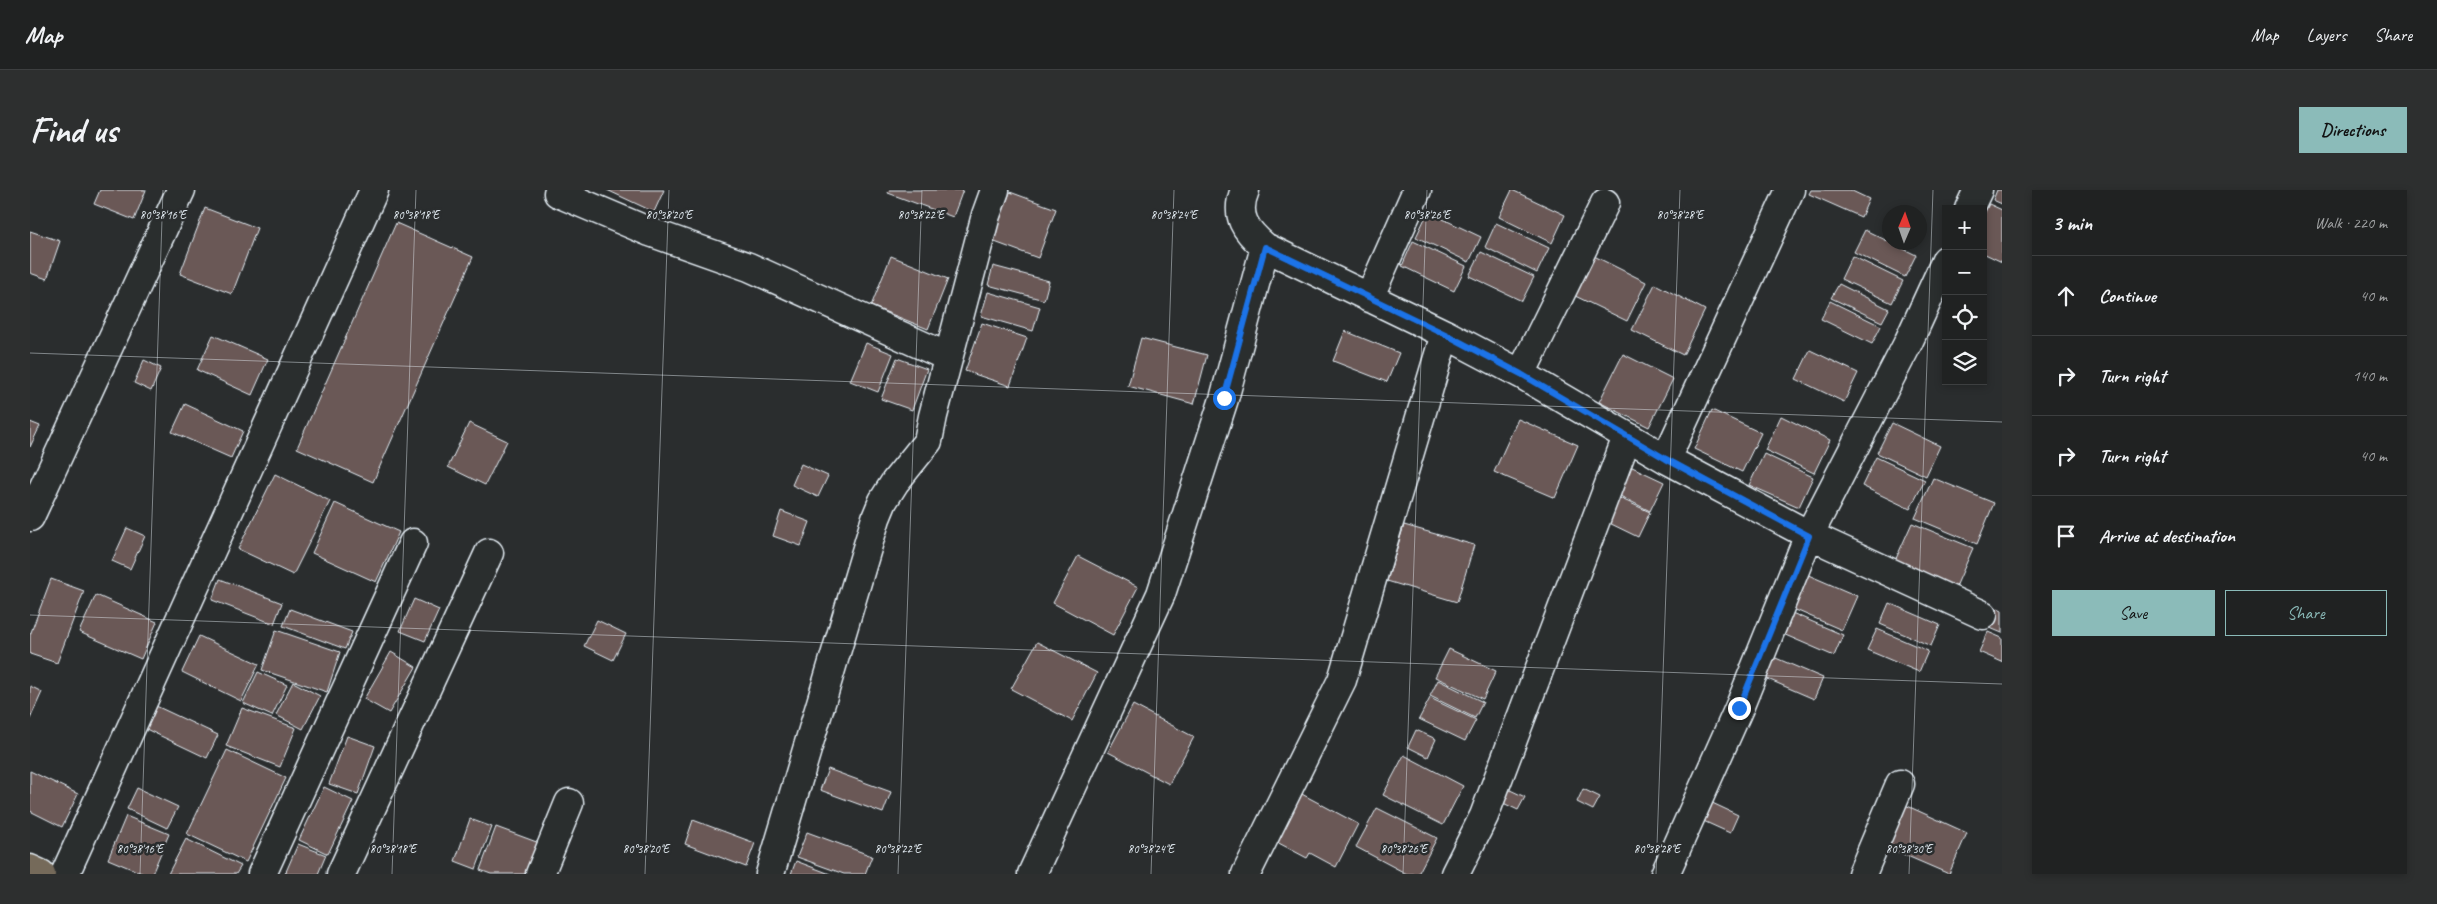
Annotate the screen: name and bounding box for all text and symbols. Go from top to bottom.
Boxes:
text: Map [25,20,62,50]
text: Map [2251,24,2279,46]
text: Layers [2307,24,2346,46]
text: Share [2374,24,2412,46]
button: Directions [2299,107,2407,153]
text: Find us [30,108,117,153]
north arrow [1882,205,1927,250]
map controls [1942,205,1987,385]
button: + [1942,205,1987,250]
text: 80°38'16"E [140,207,188,223]
text: 80°38'18"E [393,207,441,223]
text: 80°38'20"E [646,207,694,223]
text: 80°38'22"E [898,207,946,223]
text: 80°38'24"E [1151,207,1199,223]
text: 80°38'26"E [1404,207,1452,223]
text: 80°38'28"E [1657,207,1705,223]
text: 3 min [2052,210,2092,236]
text: Walk · 220 m [2315,213,2387,233]
button: − [1942,250,1987,295]
icon: ahead [2052,282,2080,310]
text: Continue [2099,284,2156,308]
text: 40 m [2360,286,2387,306]
button: locate [1942,295,1987,340]
button: layers [1942,340,1987,385]
icon: right [2052,362,2080,390]
text: Turn right [2099,364,2166,388]
text: 140 m [2353,366,2387,386]
route start [1213,387,1236,410]
icon: right [2052,442,2080,470]
text: Turn right [2099,444,2166,468]
text: 40 m [2360,446,2387,466]
icon: arrive [2052,522,2080,550]
text: Arrive at destination [2099,524,2235,548]
button: Save [2052,590,2215,636]
button: Share [2225,590,2387,636]
route end [1728,697,1751,720]
text: 80°38'16"E [117,841,165,857]
text: 80°38'18"E [370,841,418,857]
text: 80°38'20"E [623,841,671,857]
text: 80°38'22"E [875,841,923,857]
text: 80°38'24"E [1128,841,1176,857]
text: 80°38'26"E [1381,841,1429,857]
text: 80°38'28"E [1634,841,1682,857]
text: 80°38'30"E [1886,841,1934,857]

